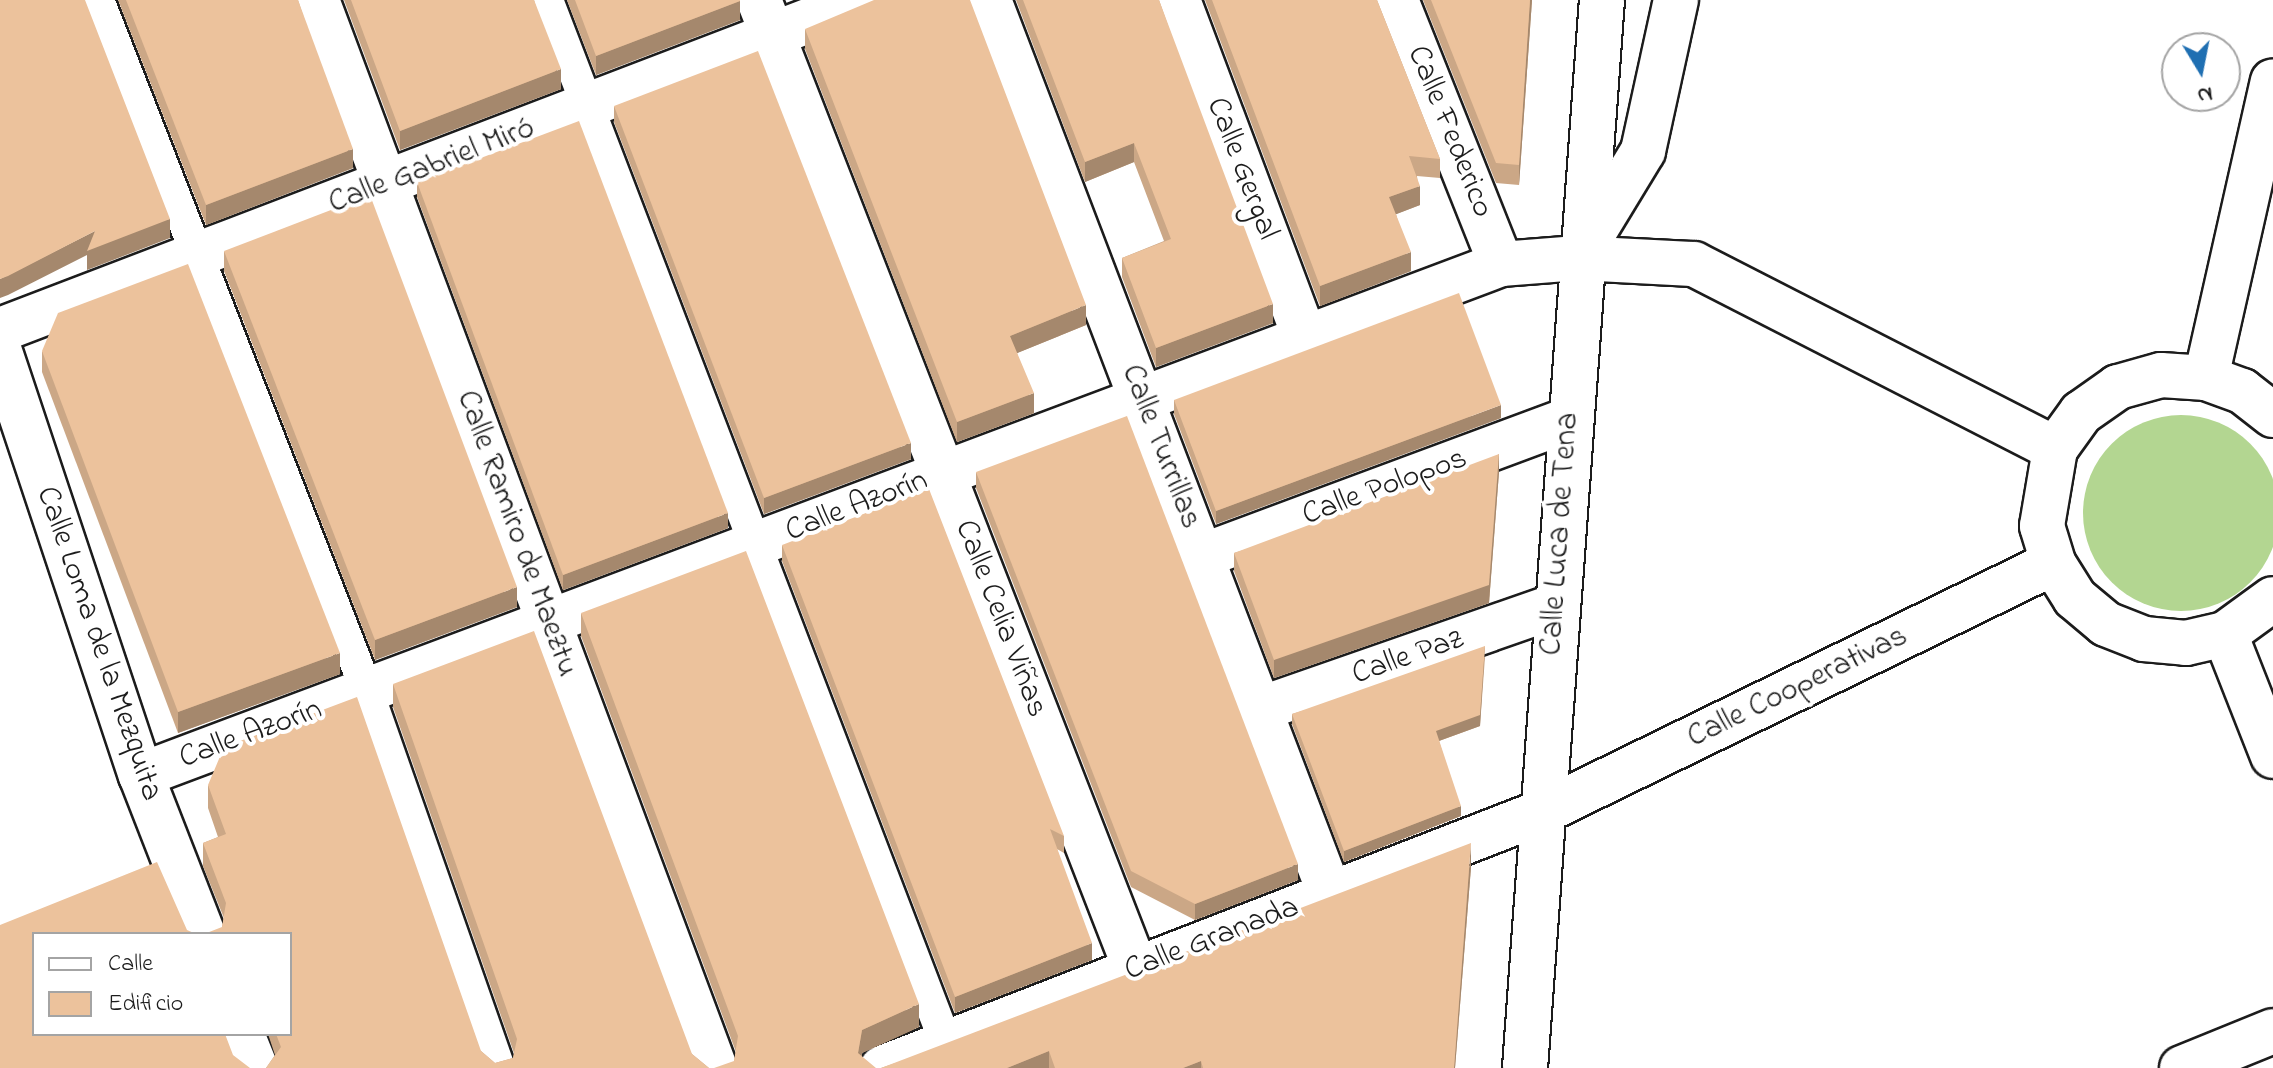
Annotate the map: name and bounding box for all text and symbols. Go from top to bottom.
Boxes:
north arrow [2161,32,2241,112]
street label: Calle Federico [1397,41,1501,223]
text: N [2195,77,2215,111]
street label: Calle Gergal [1196,92,1286,246]
street label: Calle Gabriel Miró [324,110,540,224]
street label: Calle Turrillas [1111,360,1209,534]
street label: Calle Ramiro de Maeztu [446,386,586,682]
street label: Calle Luca de Tena [1533,411,1589,657]
street label: Calle Polopos [1297,440,1473,536]
street label: Calle Azorín [780,462,934,552]
street label: Calle Loma de la Mezquita [26,482,170,806]
street label: Calle Celia Viñas [945,515,1055,723]
street label: Calle Cooperativas [1682,618,1914,758]
street label: Calle Paz [1347,621,1469,695]
street label: Calle Azorín [174,691,328,779]
street label: Calle Granada [1119,889,1305,991]
legend [32,932,292,1036]
text: Calle [108,947,153,982]
text: Edificio [108,987,183,1022]

